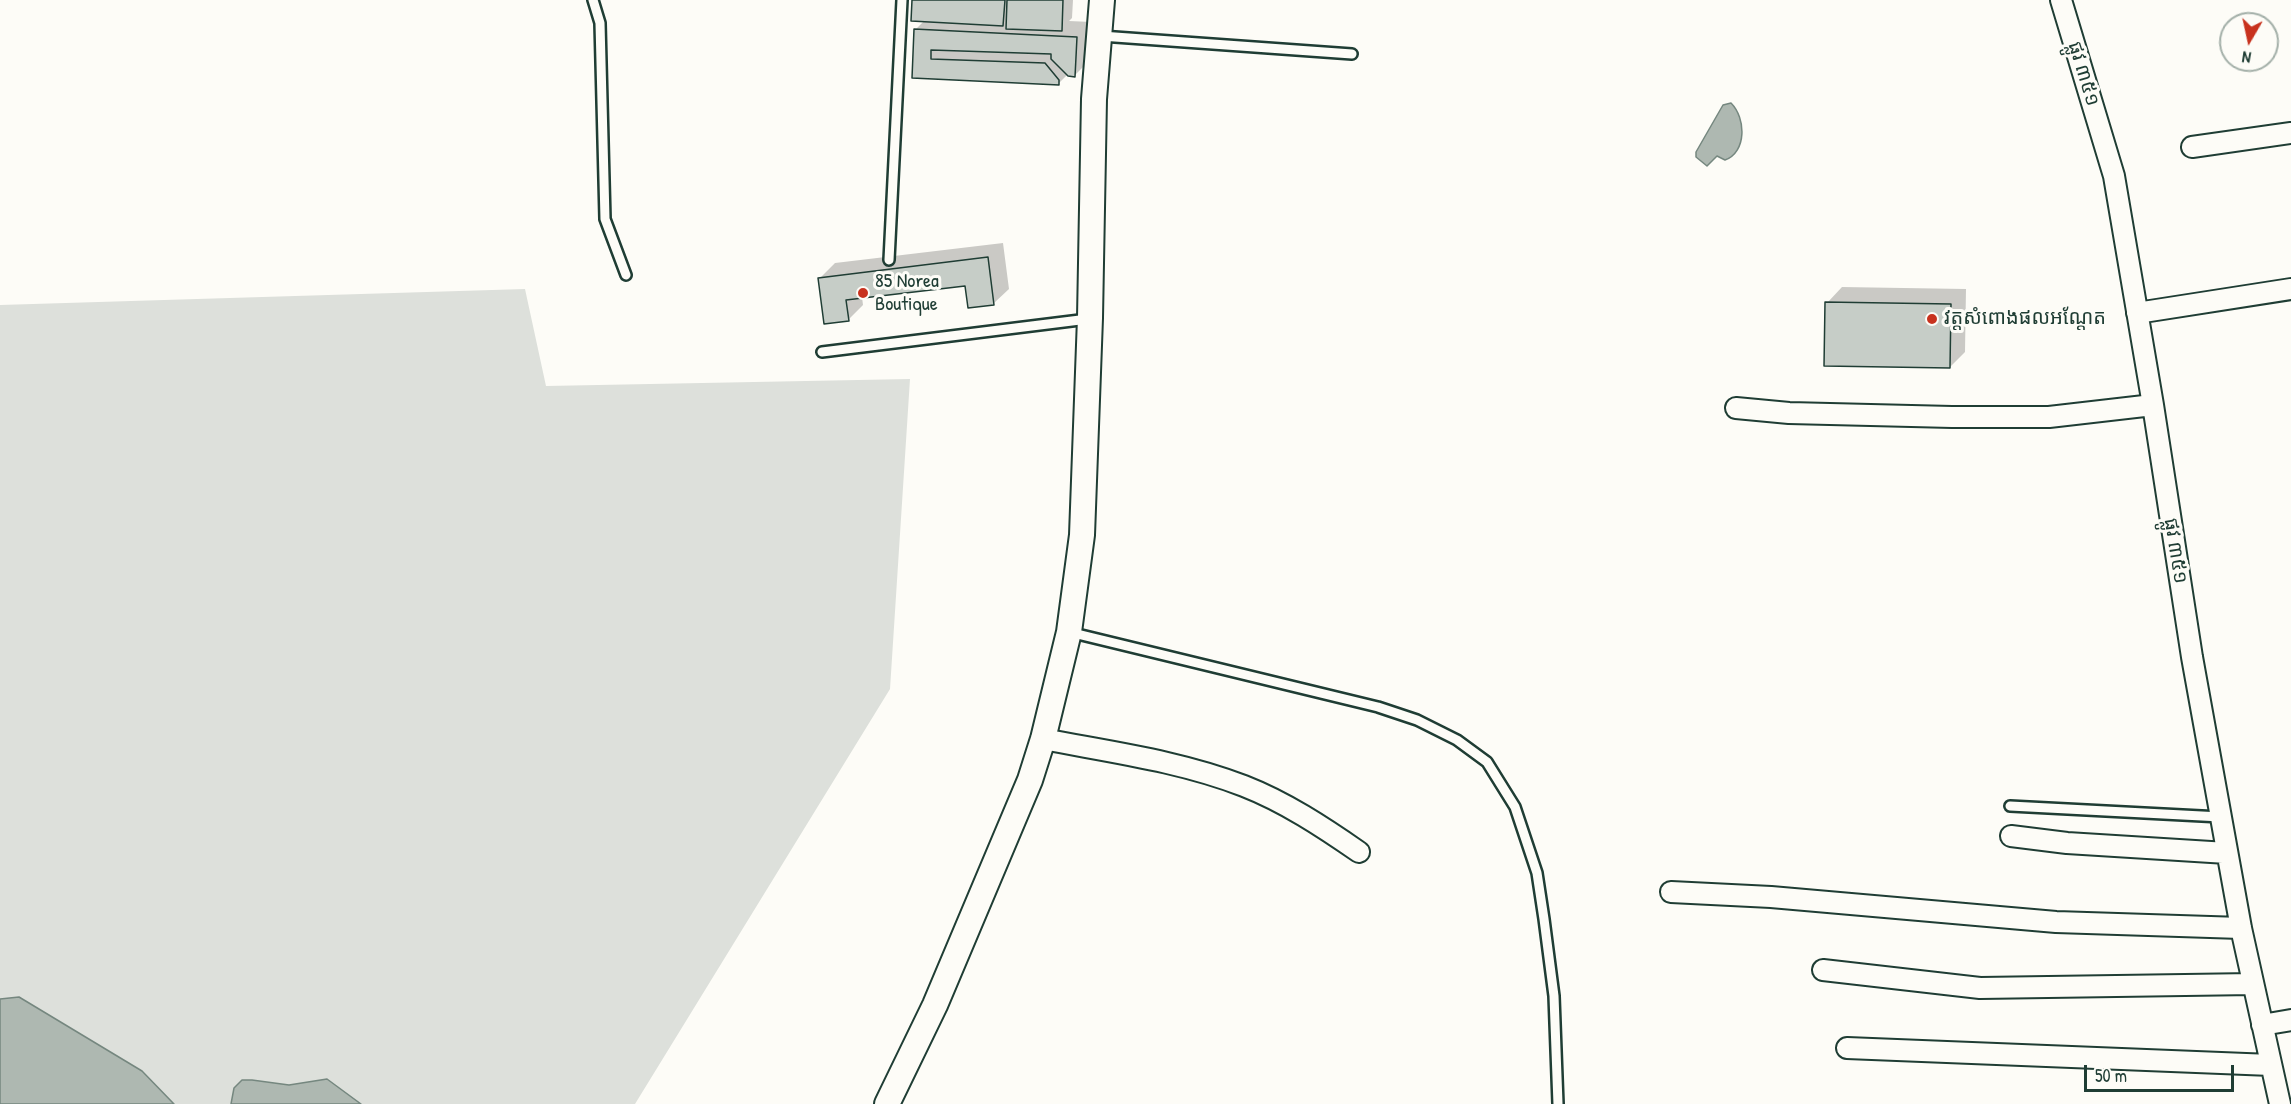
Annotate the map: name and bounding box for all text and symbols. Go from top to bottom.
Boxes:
north arrow [2219,12,2279,72]
street label: ផ្លូវ ៣៥១ [2062,39,2104,109]
text: N [2241,46,2252,69]
place label: 85 Norea Boutique [875,270,939,317]
marker: 85 Norea Boutique [856,286,870,300]
place label: វត្តសំពោងផលអណ្តែត [1944,307,2106,331]
marker: វត្តសំពោងផលអណ្តែត [1925,312,1939,326]
street label: ផ្លូវ ៣៥១ [2158,516,2192,586]
scale bar [2087,1053,2237,1091]
text: 50 m [2095,1063,2127,1088]

